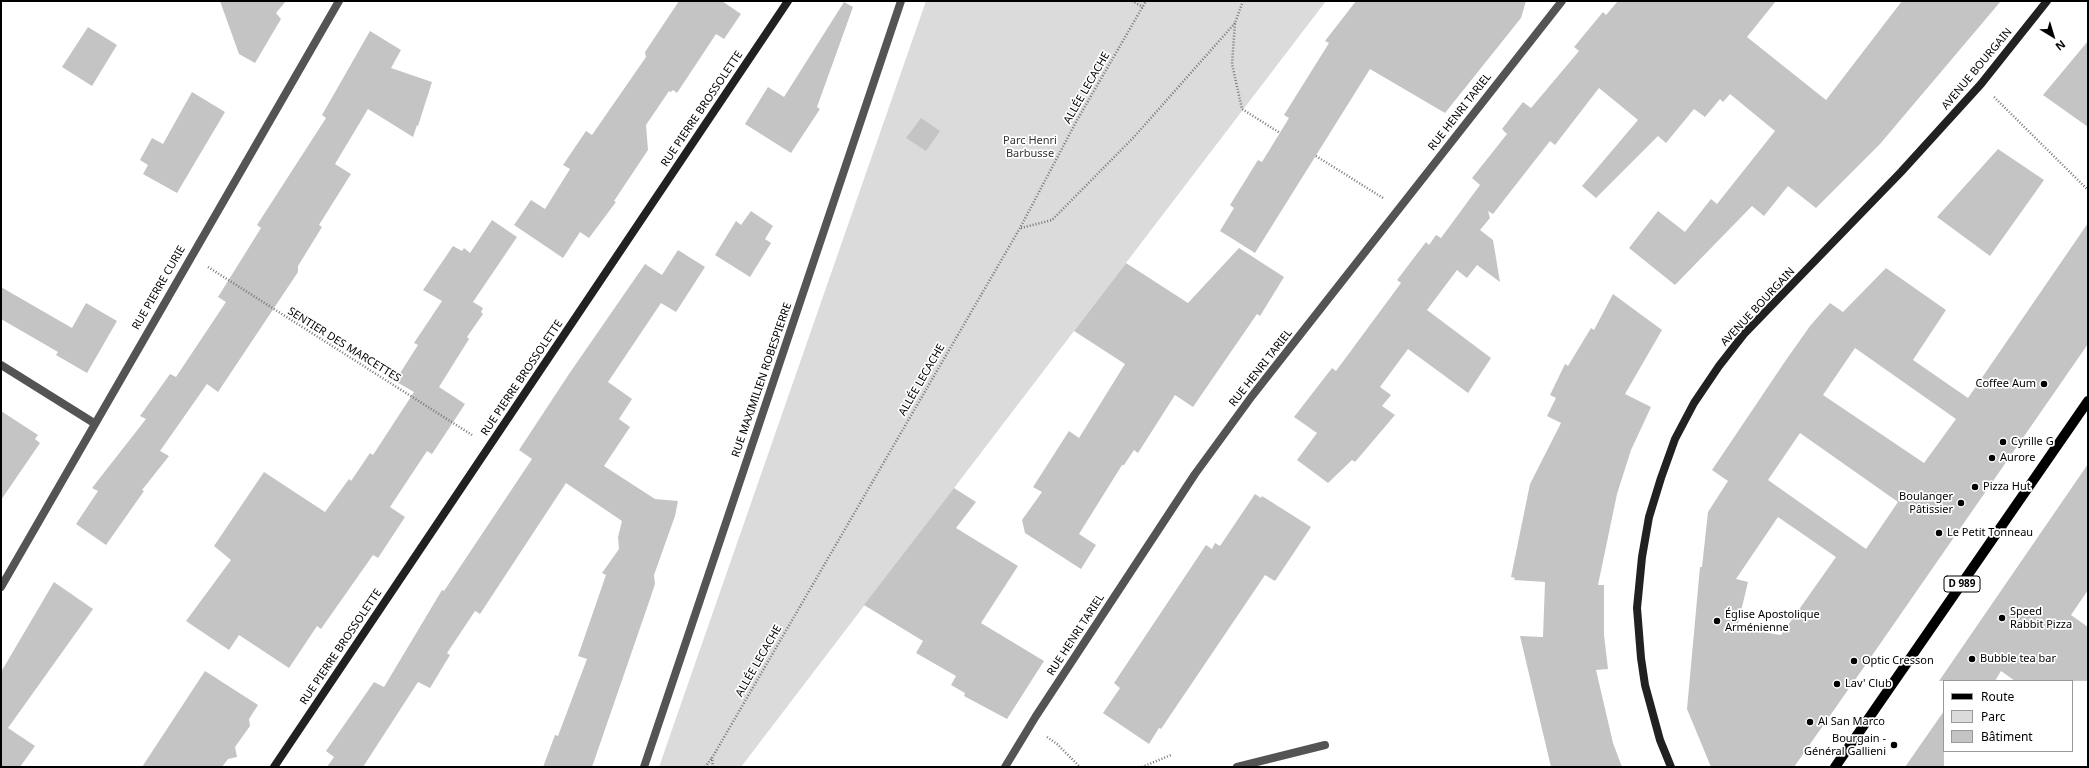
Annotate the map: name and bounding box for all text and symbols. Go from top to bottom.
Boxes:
north arrow [2033,16,2073,56]
street label: AVENUE BOURGAIN [1939,26,2015,112]
text: N [2053,37,2069,55]
street label: RUE PIERRE BROSSOLETTE [658,49,746,169]
street label: ALLÉE LECACHE [1061,50,1113,126]
street label: RUE HENRI TARIEL [1426,71,1494,153]
park label: Parc Henri Barbusse [1003,134,1057,160]
street label: RUE PIERRE CURIE [130,244,188,332]
street label: AVENUE BOURGAIN [1718,265,1798,349]
street label: RUE MAXIMILIEN ROBESPIERRE [729,301,795,459]
street label: SENTIER DES MARCETTES [285,305,403,385]
street label: RUE PIERRE BROSSOLETTE [478,318,566,438]
street label: RUE HENRI TARIEL [1227,327,1295,409]
street label: ALLÉE LECACHE [896,342,948,418]
place label: Coffee Aum [1975,377,2036,391]
marker: Coffee Aum [2039,379,2049,389]
place label: Cyrille G [2011,435,2054,449]
marker: Cyrille G [1998,437,2008,447]
place label: Aurore [2000,451,2035,465]
marker: Aurore [1987,453,1997,463]
place label: Pizza Hut [1983,480,2031,494]
marker: Pizza Hut [1970,482,1980,492]
place label: Boulanger Pâtissier [1899,490,1953,516]
marker: Boulanger Pâtissier [1956,498,1966,508]
place label: Le Petit Tonneau [1947,526,2033,540]
marker: Le Petit Tonneau [1934,528,1944,538]
road number: D 989 [1944,576,1980,592]
street label: RUE PIERRE BROSSOLETTE [297,587,385,707]
street label: RUE HENRI TARIEL [1045,592,1107,678]
place label: Speed Rabbit Pizza [2010,605,2072,631]
place label: Église Apostolique Arménienne [1725,608,1820,634]
marker: Speed Rabbit Pizza [1997,613,2007,623]
marker: Église Apostolique Arménienne [1712,616,1722,626]
street label: ALLÉE LECACHE [733,623,785,699]
place label: Bubble tea bar [1980,652,2056,666]
place label: Optic Cresson [1862,654,1934,668]
marker: Bubble tea bar [1967,654,1977,664]
marker: Optic Cresson [1849,656,1859,666]
place label: Lav' Club [1845,677,1892,691]
marker: Lav' Club [1832,679,1842,689]
legend [1943,680,2073,752]
text: Route [1981,688,2014,705]
text: Parc [1981,708,2005,725]
place label: Al San Marco [1818,715,1885,729]
marker: Al San Marco [1805,717,1815,727]
text: Bâtiment [1981,728,2033,745]
place label: Bourgain - Général Gallieni [1804,732,1886,758]
marker: Bourgain - Général Gallieni [1889,740,1899,750]

